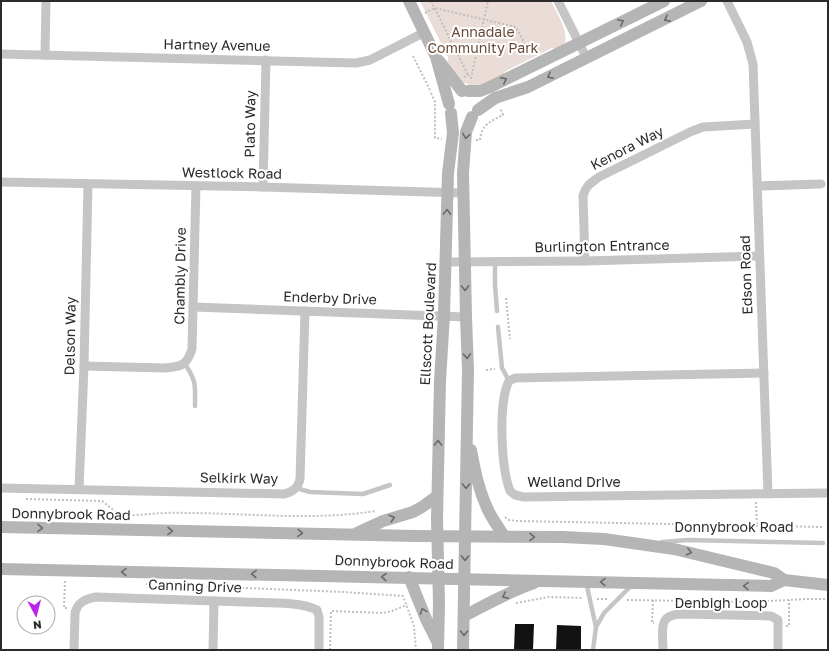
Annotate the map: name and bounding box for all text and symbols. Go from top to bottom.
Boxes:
one-way arrow [663,14,671,21]
one-way arrow [616,19,624,27]
park label: Annadale Community Park [427,23,539,56]
street label: Hartney Avenue [163,35,271,54]
one-way arrow [547,71,555,79]
one-way arrow [500,78,508,85]
street label: Plato Way [240,90,259,158]
street label: Kenora Way [587,122,666,173]
one-way arrow [462,133,471,139]
street label: Westlock Road [182,163,282,182]
one-way arrow [443,209,451,215]
street label: Chambly Drive [170,227,189,325]
street label: Edson Road [736,235,755,315]
street label: Burlington Entrance [534,236,670,255]
street label: Ellscott Boulevard [416,262,439,386]
one-way arrow [461,285,469,291]
street label: Enderby Drive [283,287,377,308]
street label: Delson Way [60,296,79,375]
one-way arrow [463,353,472,359]
one-way arrow [434,440,442,446]
street label: Selkirk Way [200,468,279,487]
street label: Welland Drive [527,473,621,490]
one-way arrow [461,483,470,489]
street label: Donnybrook Road [11,504,131,523]
one-way arrow [388,514,395,523]
street label: Donnybrook Road [674,518,794,535]
one-way arrow [37,524,43,532]
one-way arrow [167,527,173,535]
one-way arrow [297,529,303,537]
one-way arrow [529,533,535,541]
one-way arrow [686,548,692,556]
street label: Donnybrook Road [334,551,454,572]
one-way arrow [461,555,469,561]
one-way arrow [121,567,127,576]
one-way arrow [251,570,257,578]
one-way arrow [381,573,387,581]
street label: Canning Drive [148,575,242,596]
one-way arrow [600,578,606,586]
one-way arrow [743,582,749,590]
one-way arrow [501,591,508,599]
street label: Denbigh Loop [675,594,767,611]
north arrow [16,595,56,635]
one-way arrow [419,607,428,614]
text: N [32,618,42,632]
one-way arrow [460,630,468,636]

